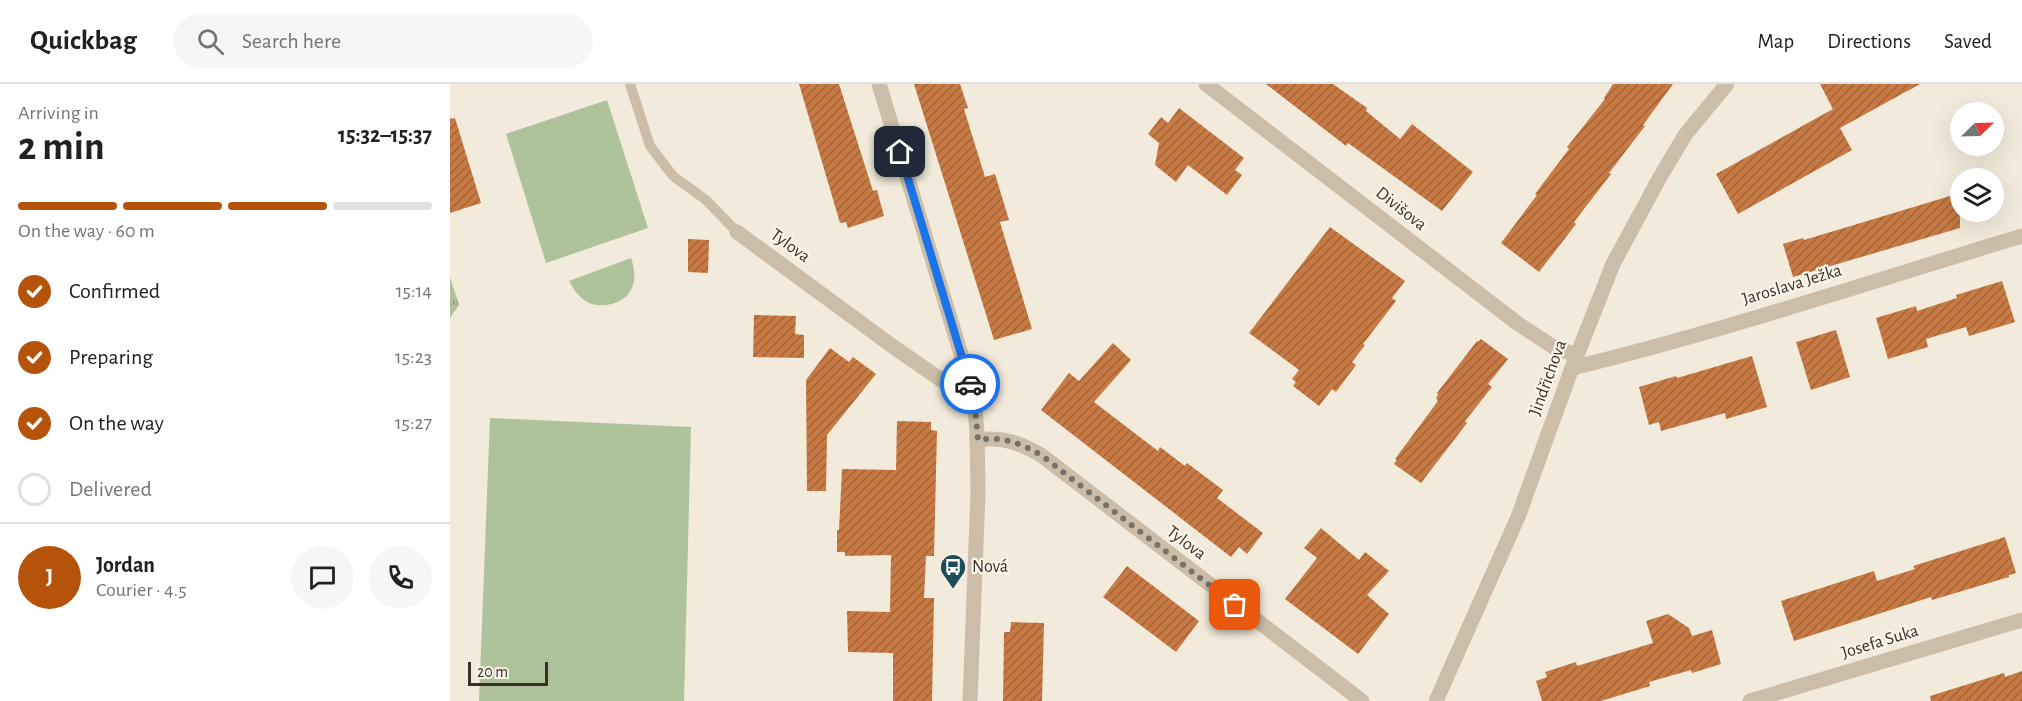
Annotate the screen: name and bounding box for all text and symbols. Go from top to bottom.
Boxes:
search box [173,14,593,68]
icon: search [194,25,227,58]
text: Quickbag [30,27,137,55]
text: Search here [242,30,341,52]
text: Map [1758,31,1794,52]
text: Directions [1827,31,1911,52]
text: Saved [1944,31,1992,52]
north arrow [1950,102,2004,156]
map controls [1950,102,2004,222]
text: Arriving in [18,103,99,123]
text: 15:32–15:37 [338,124,432,146]
pin [874,126,925,177]
text: 2 min [18,128,105,167]
icon: home [883,135,916,168]
button: layers [1950,168,2004,222]
street label: Divišova [1372,184,1430,234]
text: On the way · 60 m [18,221,155,241]
street label: Tylova [767,226,813,266]
street label: Jaroslava Ježka [1740,261,1844,309]
icon: check [18,275,51,308]
text: Confirmed [69,280,160,302]
text: 15:14 [396,281,432,301]
street label: Jindřichova [1526,338,1570,418]
icon: check [18,341,51,374]
text: Preparing [69,346,153,368]
text: 15:23 [395,347,432,367]
courier [940,354,1000,414]
icon: car [954,368,987,401]
icon: check [18,407,51,440]
text: On the way [69,412,164,434]
text: 15:27 [395,413,432,433]
text: Delivered [69,478,152,500]
street label: Tylova [1163,523,1209,563]
button: chat [291,546,354,609]
button: phone [369,546,432,609]
bus stop icon: Nová [938,552,968,590]
text: Jordan [96,554,155,576]
place label: Nová [972,558,1008,576]
text: J [46,566,53,588]
pin [1209,579,1260,630]
text: Courier · 4.5 [96,580,187,600]
icon: bag [1218,588,1251,621]
street label: Josefa Suka [1839,622,1921,662]
scale bar [468,659,548,686]
text: 20 m [477,664,508,680]

